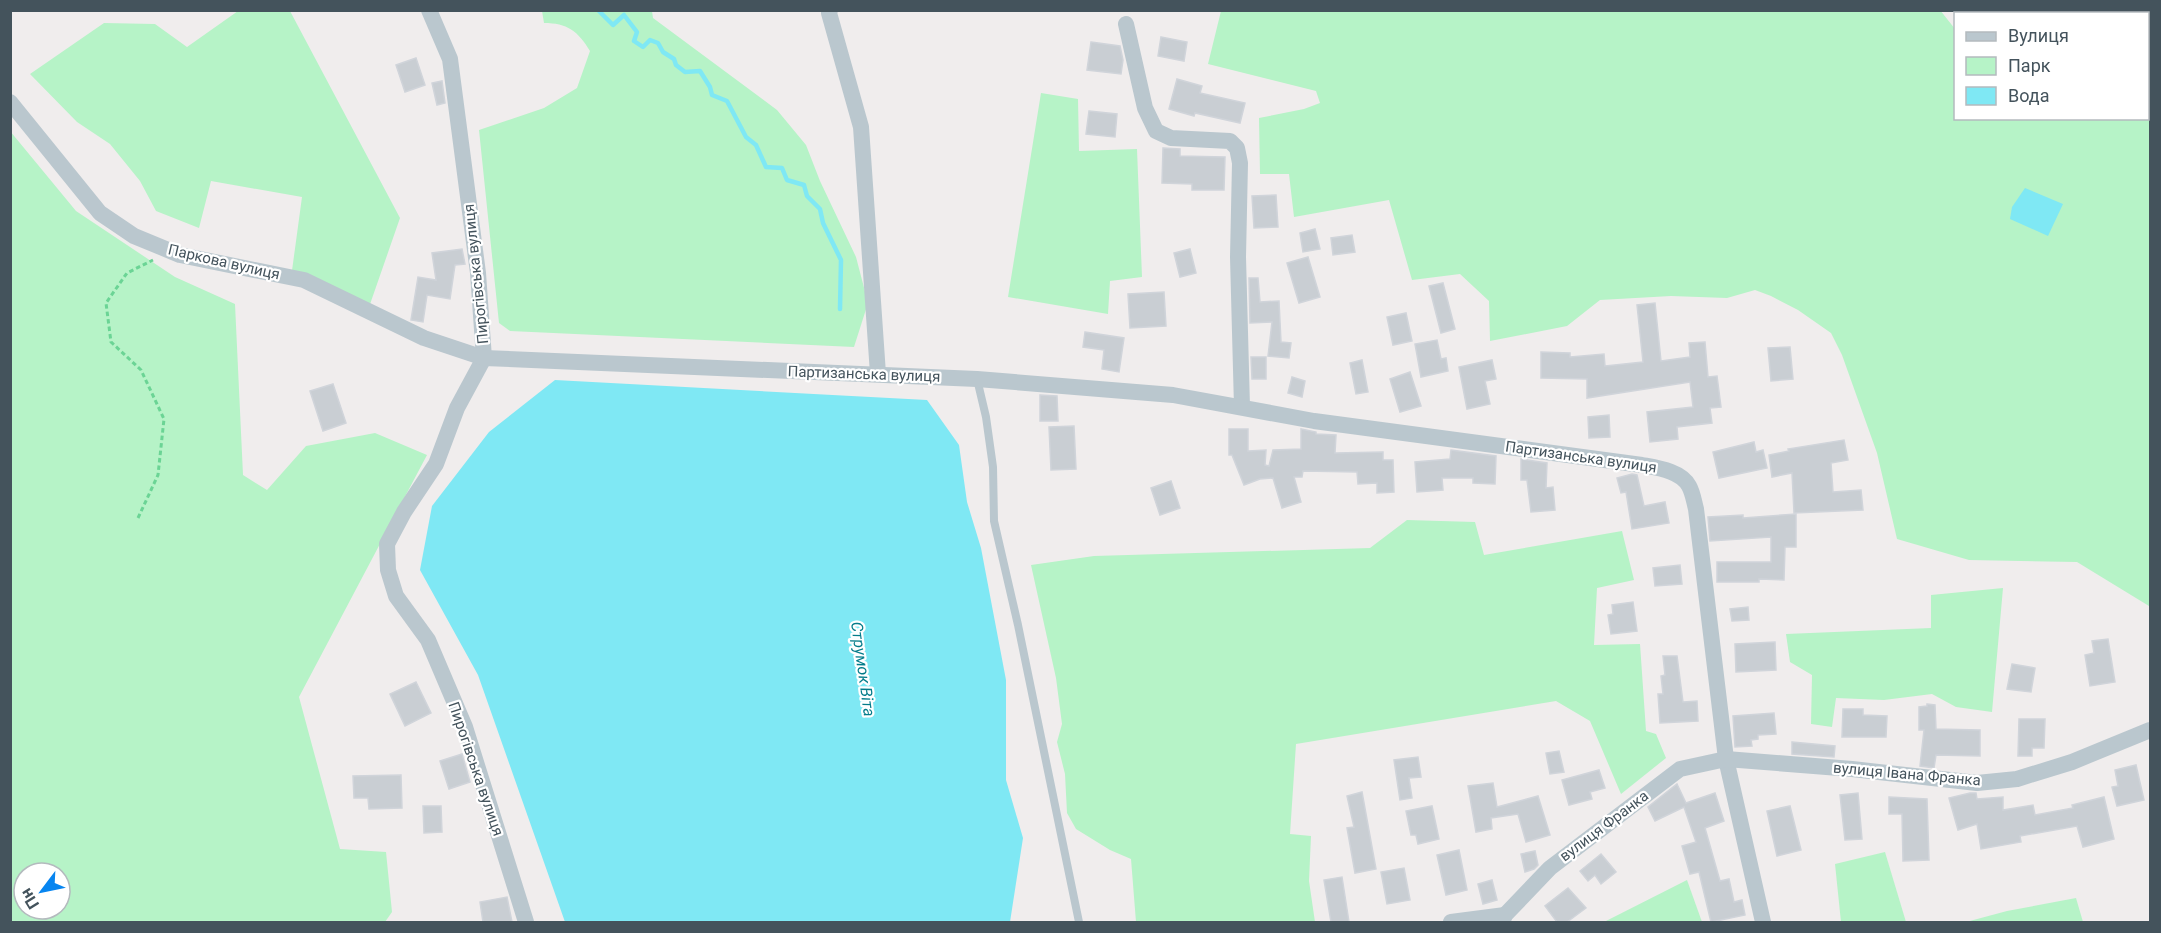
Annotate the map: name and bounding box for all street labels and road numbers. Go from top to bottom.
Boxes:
street label: Пирогівська вулиця [460,203,492,345]
street label: Паркова вулиця [166,240,282,284]
street label: Партизанська вулиця [787,362,941,386]
street label: Партизанська вулиця [1504,437,1658,477]
street label: Пирогівська вулиця [445,700,507,838]
street label: вулиця Івана Франка [1833,759,1981,789]
street label: вулиця Франка [1556,787,1652,865]

